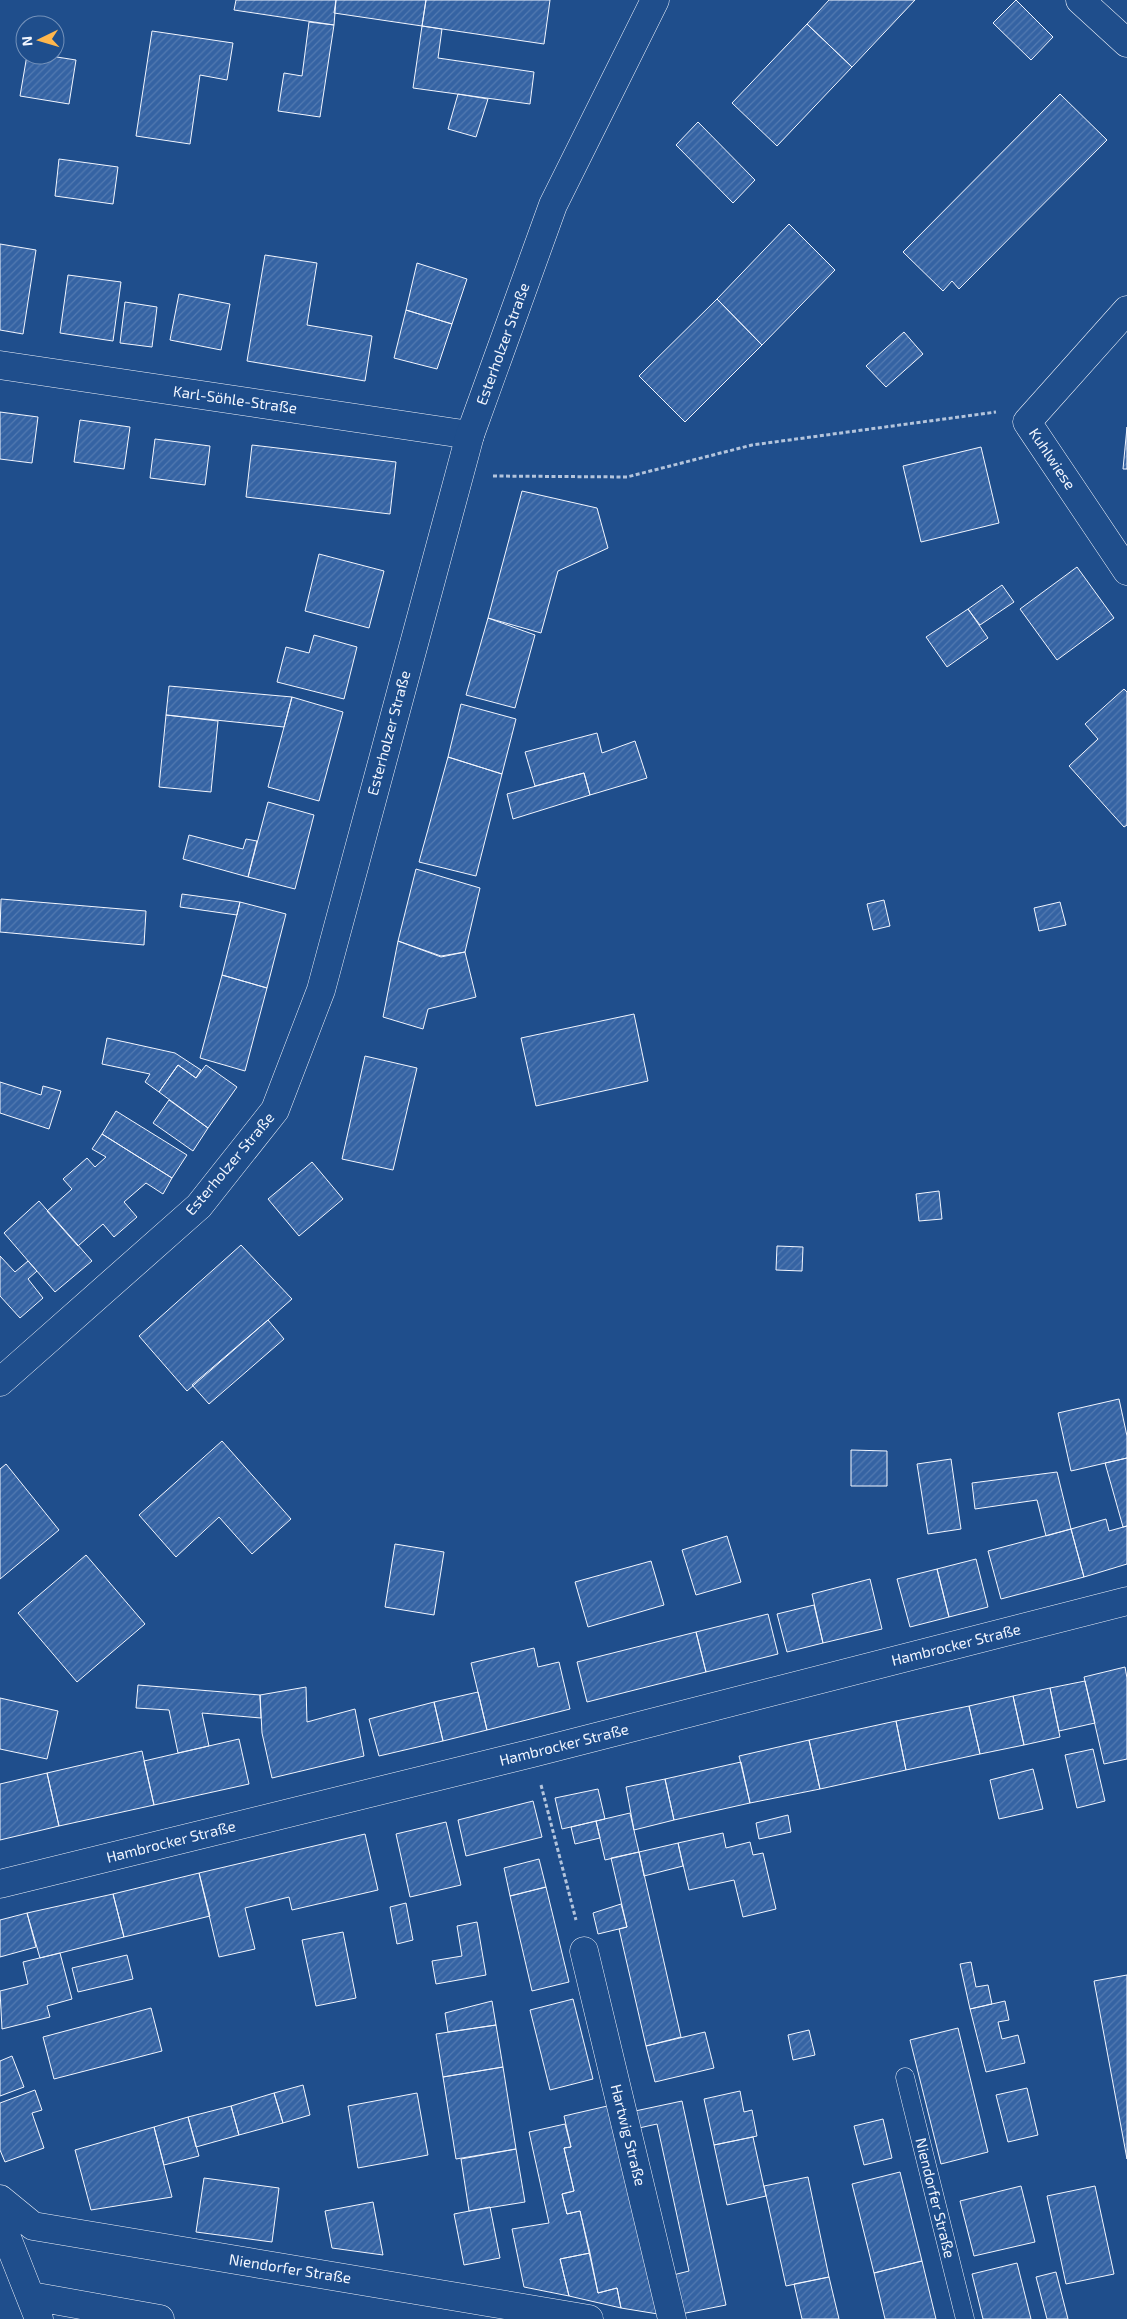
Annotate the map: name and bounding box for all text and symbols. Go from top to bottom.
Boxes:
north arrow [15,15,65,65]
text: N [18,35,35,47]
street label: Esterholzer Straße [472,280,533,407]
street label: Karl-Söhle-Straße [172,381,298,417]
street label: Kuhlwiese [1026,424,1080,493]
street label: Esterholzer Straße [363,668,413,797]
street label: Esterholzer Straße [181,1108,277,1218]
street label: Hambrocker Straße [889,1619,1022,1669]
street label: Hambrocker Straße [497,1719,630,1769]
street label: Hambrocker Straße [104,1816,237,1866]
street label: Hartwig Straße [608,2082,650,2188]
street label: Niendorfer Straße [912,2136,960,2260]
street label: Niendorfer Straße [228,2249,352,2287]

